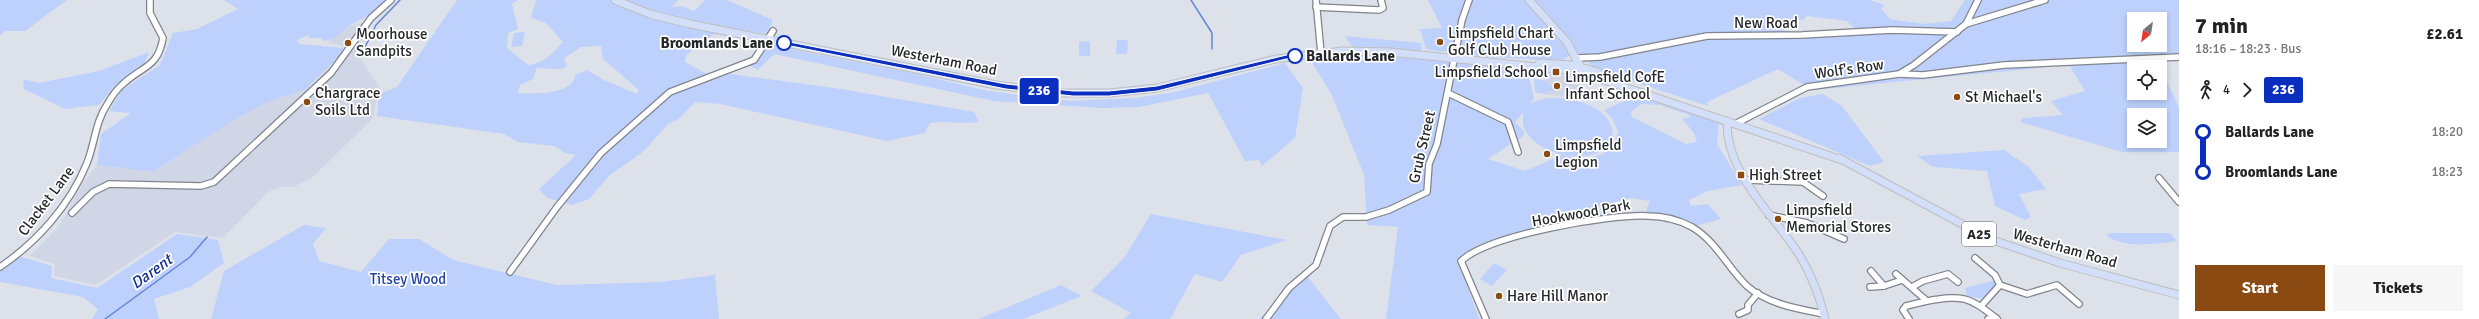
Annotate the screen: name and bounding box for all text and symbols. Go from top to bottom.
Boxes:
north arrow [2127,12,2167,52]
map controls [2127,12,2167,148]
text: 7 min [2195,12,2248,39]
street label: New Road [1734,14,1798,32]
place label: Limpsfield Chart Golf Club House [1448,24,1554,59]
place label: Moorhouse Sandpits [356,25,427,60]
text: £2.61 [2426,25,2463,43]
place label: Broomlands Lane [661,34,773,52]
marker: Broomlands Lane [776,35,792,51]
marker: Limpsfield Chart Golf Club House [1435,37,1445,47]
marker: Moorhouse Sandpits [343,38,353,48]
street label: Westerham Road [890,41,999,79]
text: 18:16 – 18:23 · Bus [2195,41,2301,57]
place label: Ballards Lane [1306,47,1395,65]
marker: Ballards Lane [1287,48,1303,64]
street label: Wolf's Row [1813,55,1885,83]
button: locate [2127,60,2167,100]
place label: Limpsfield School [1435,63,1548,81]
marker: Limpsfield School [1551,67,1561,77]
place label: Limpsfield CofE Infant School [1565,68,1665,103]
line badge: 236 [1016,78,1062,104]
icon: walk [2195,79,2217,101]
icon: forward [2236,79,2258,101]
marker: Limpsfield CofE Infant School [1552,81,1562,91]
text: 236 [2272,81,2295,98]
text: 236 [1028,82,1050,99]
text: 4 [2223,82,2230,98]
place label: Chargrace Soils Ltd [315,84,381,119]
place label: St Michael's [1965,88,2042,106]
marker: St Michael's [1952,92,1962,102]
marker: Chargrace Soils Ltd [302,97,312,107]
button: layers [2127,108,2167,148]
street label: Grub Street [1405,109,1439,185]
text: Ballards Lane [2225,123,2314,141]
text: 18:20 [2431,124,2463,140]
place label: Limpsfield Legion [1555,136,1622,171]
marker: Limpsfield Legion [1542,149,1552,159]
street label: Clacket Lane [14,163,78,239]
text: Broomlands Lane [2225,163,2338,181]
text: 18:23 [2431,164,2463,180]
place label: High Street [1749,166,1822,184]
marker: High Street [1736,170,1746,180]
street label: Hookwood Park [1530,195,1632,231]
place label: Limpsfield Memorial Stores [1786,201,1892,236]
marker: Limpsfield Memorial Stores [1773,214,1783,224]
road number: A25 [1962,222,1996,246]
street label: Westerham Road [2011,225,2119,271]
water label: Darent [127,249,178,293]
button: Start [2195,265,2325,311]
button: Tickets [2333,265,2463,311]
park label: Titsey Wood [370,270,446,288]
place label: Hare Hill Manor [1507,287,1609,305]
marker: Hare Hill Manor [1494,291,1504,301]

